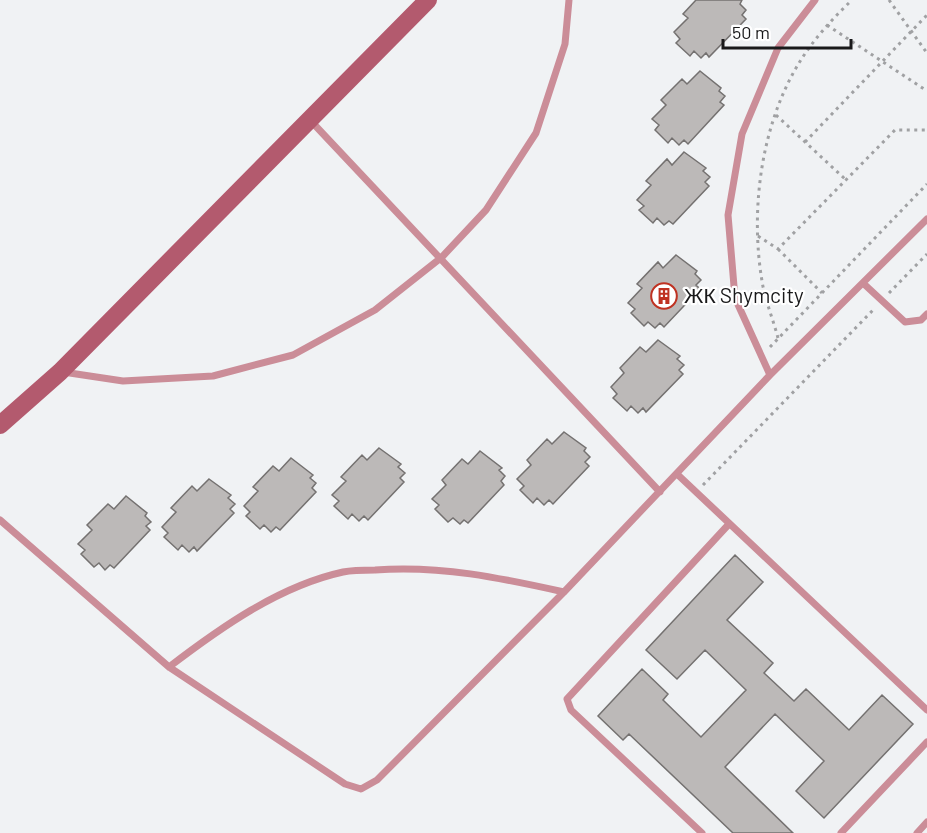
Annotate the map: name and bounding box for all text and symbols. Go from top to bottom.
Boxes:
scale bar [723,12,850,50]
text: 50 m [732,21,770,43]
building icon: ЖК Shymcity [649,281,679,311]
place label: ЖК Shymcity [684,282,804,307]

